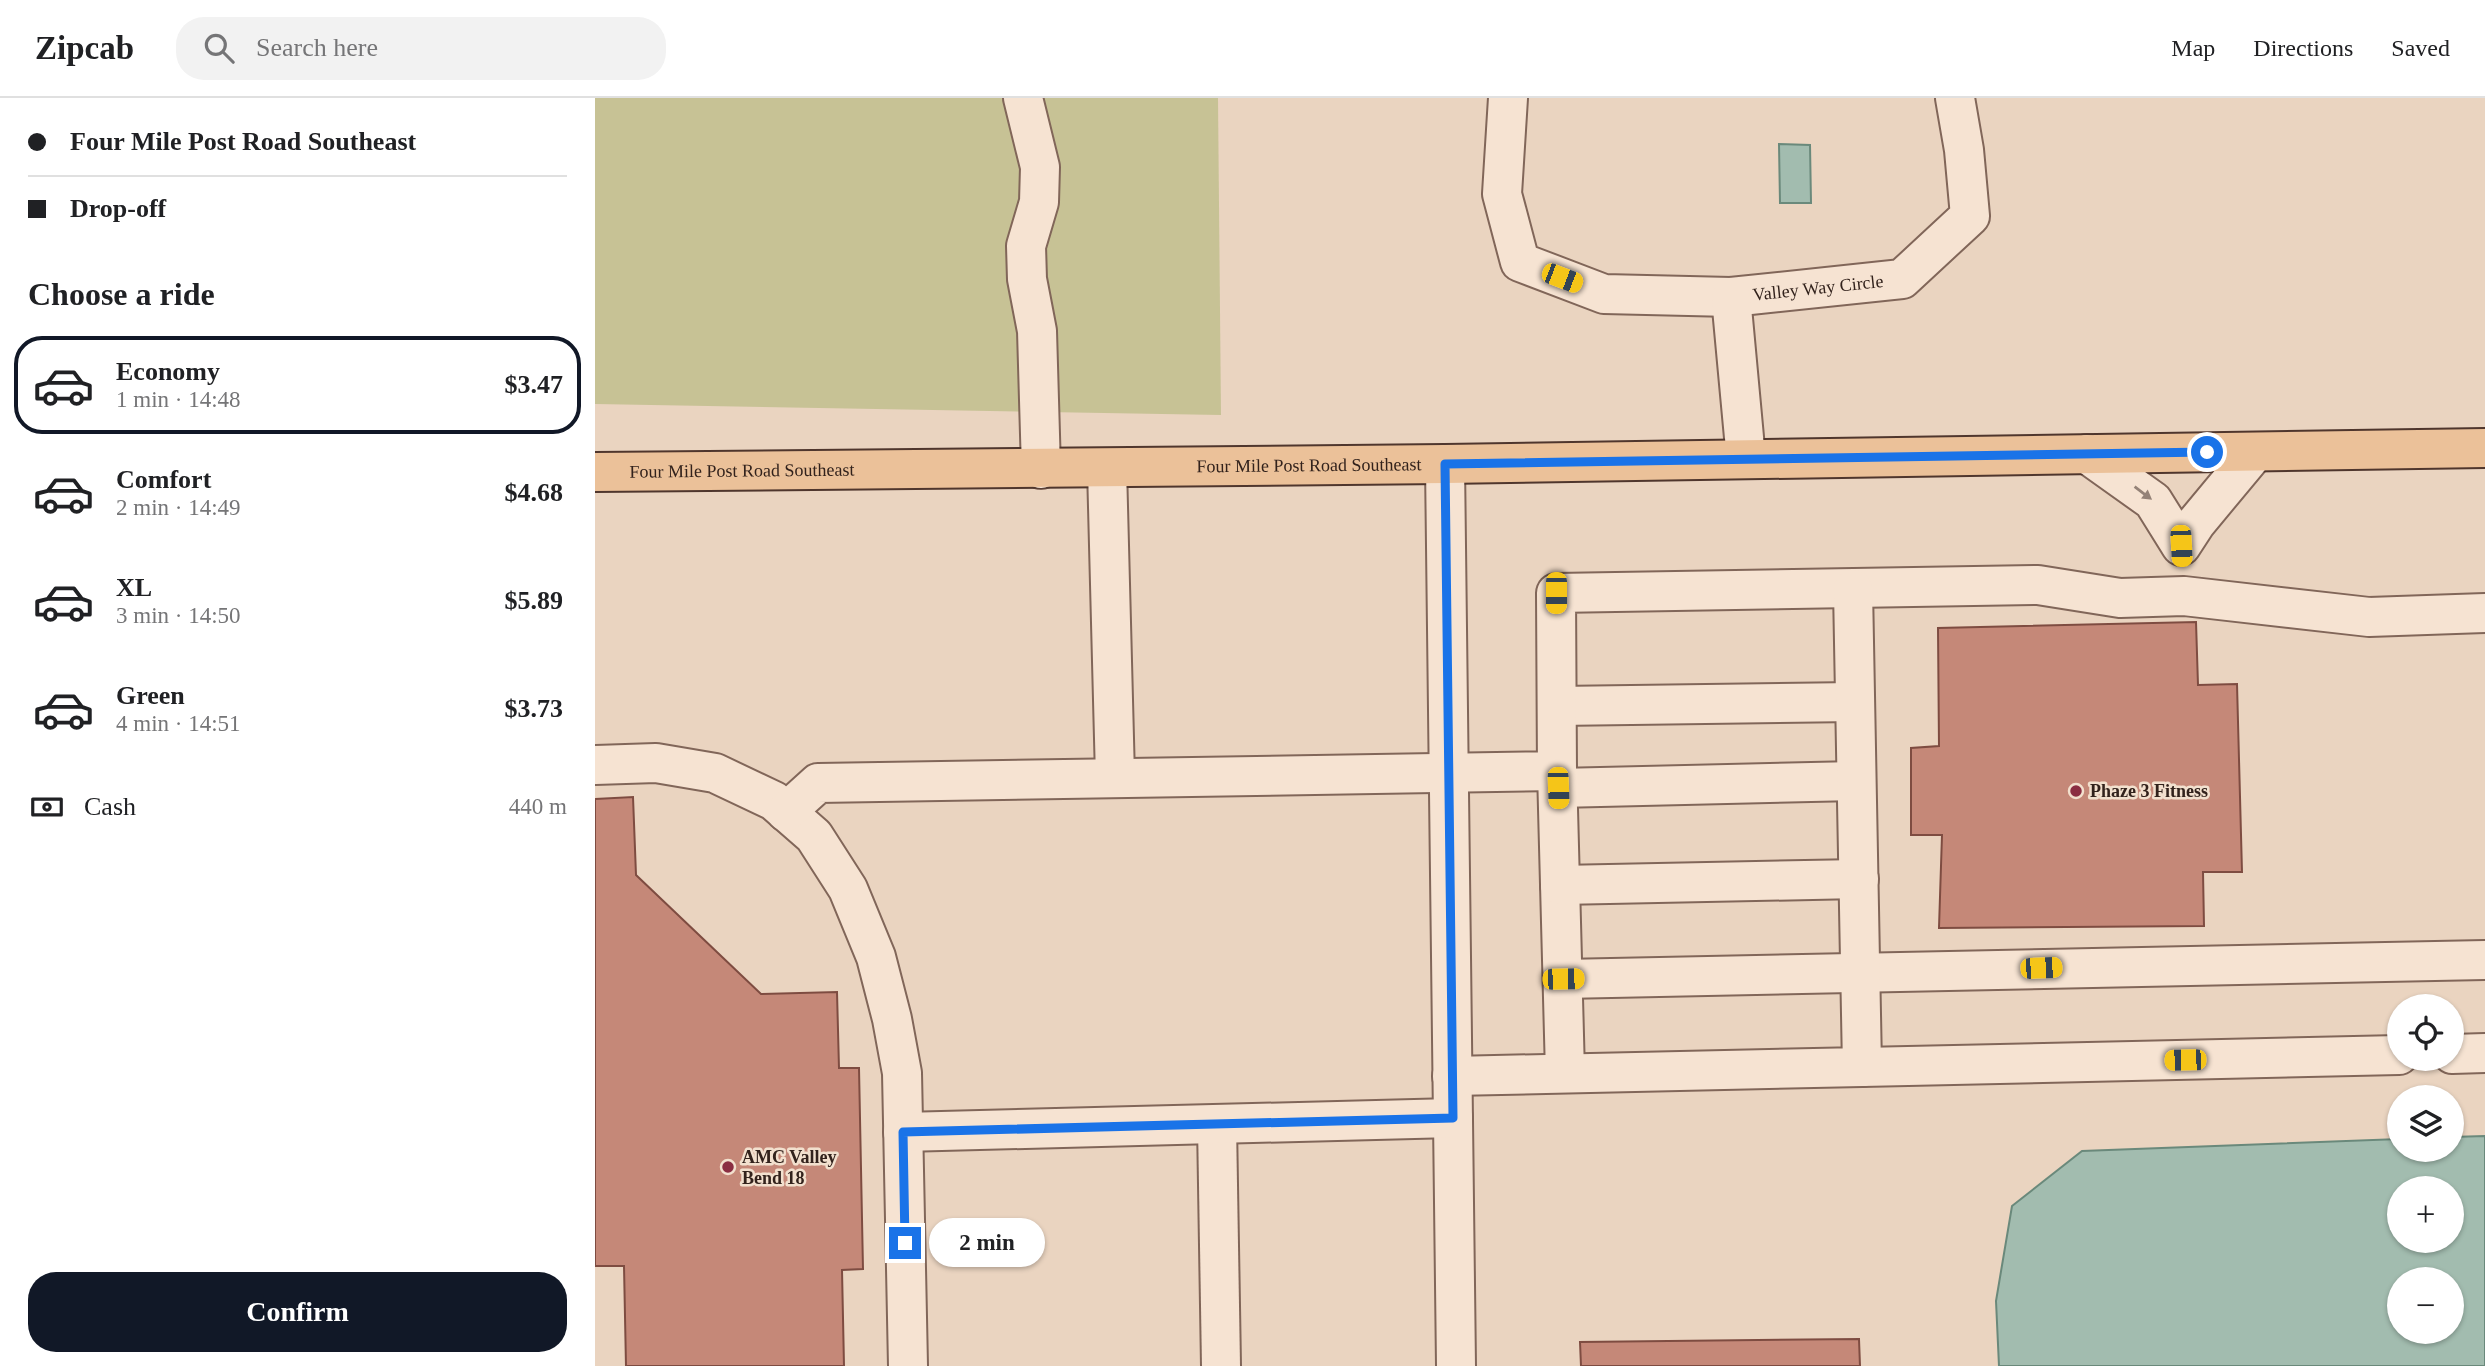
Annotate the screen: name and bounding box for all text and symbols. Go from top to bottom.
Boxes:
search box [176,17,666,80]
icon: search [200,29,238,67]
text: Zipcab [35,30,134,66]
text: Search here [256,33,378,62]
text: Map [2171,35,2215,61]
text: Directions [2253,35,2353,61]
text: Saved [2391,35,2450,61]
text: Four Mile Post Road Southeast [70,127,416,156]
text: Drop-off [70,194,166,223]
car [1539,261,1586,295]
street label: Valley Way Circle [1752,271,1884,305]
text: Choose a ride [28,276,215,312]
icon: car [32,354,95,417]
text: Economy [116,357,220,386]
text: $3.47 [505,370,563,399]
text: 1 min · 14:48 [116,387,241,412]
route start [2191,436,2223,468]
street label: Four Mile Post Road Southeast [1196,454,1422,476]
street label: Four Mile Post Road Southeast [629,460,855,482]
icon: car [32,462,95,525]
text: Comfort [116,465,211,494]
text: $4.68 [505,478,563,507]
one-way arrow [2133,486,2151,501]
text: 2 min · 14:49 [116,495,241,520]
car [2170,524,2193,568]
icon: car [32,570,95,633]
car [1546,572,1567,614]
text: XL [116,573,152,602]
text: $5.89 [505,586,563,615]
text: 3 min · 14:50 [116,603,241,628]
icon: car [32,678,95,741]
text: Green [116,681,185,710]
text: $3.73 [505,694,563,723]
text: 4 min · 14:51 [116,711,241,736]
car [1547,767,1570,809]
place label: Phaze 3 Fitness [2090,781,2208,801]
marker: Phaze 3 Fitness [2068,783,2084,799]
icon: cash [28,788,66,826]
text: Cash [84,792,136,821]
text: 440 m [509,794,567,819]
car [2020,957,2063,979]
car [1542,968,1585,990]
map controls [2387,994,2464,1344]
button: locate [2387,994,2464,1071]
car [2164,1049,2207,1071]
button: layers [2387,1085,2464,1162]
place label: AMC Valley Bend 18 [742,1147,837,1188]
marker: AMC Valley Bend 18 [720,1159,736,1175]
button: + [2387,1176,2464,1253]
callout: 2 min [929,1218,1045,1268]
route end [889,1227,921,1259]
text: 2 min [959,1230,1015,1255]
button: − [2387,1267,2464,1344]
button: Confirm [28,1272,567,1352]

